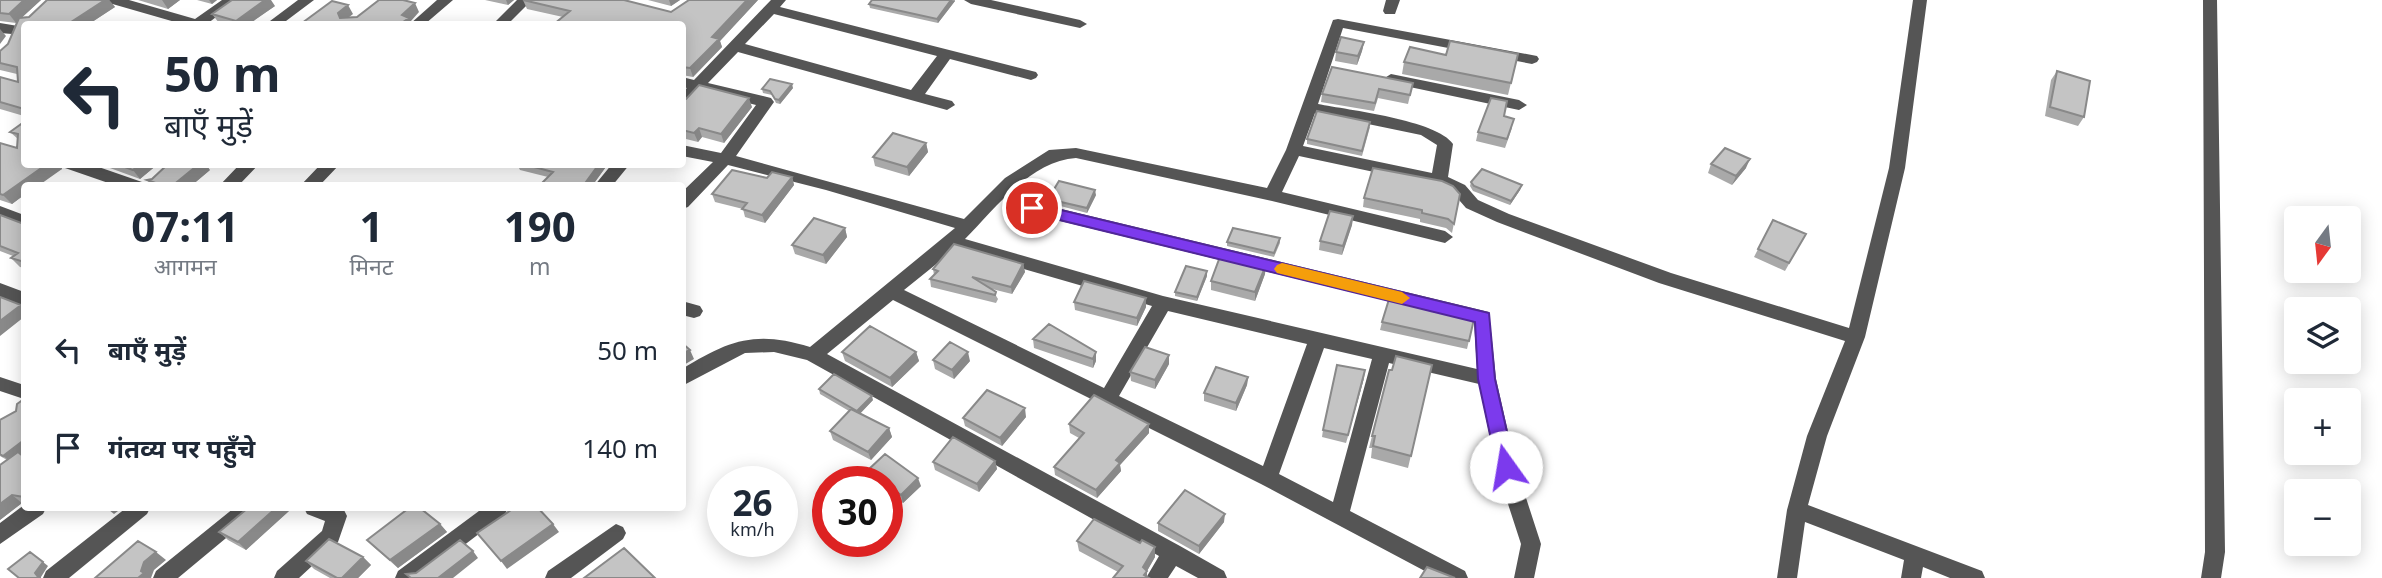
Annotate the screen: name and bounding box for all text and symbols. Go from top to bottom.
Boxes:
text: 50 m [164,40,281,106]
icon: left [49,49,140,140]
text: बाएँ मुड़ें [164,103,253,146]
pin [1002,178,1062,238]
icon: arrive [1013,189,1051,227]
text: 07:11 [131,197,239,254]
text: 1 [359,197,383,254]
text: 190 [504,197,576,254]
north arrow [2284,206,2361,284]
map controls [2284,206,2361,556]
text: आगमन [154,250,217,282]
text: मिनट [349,250,393,282]
text: m [529,250,550,282]
button: layers [2284,297,2361,374]
icon: left [49,331,87,369]
text: बाएँ मुड़ें [108,332,186,368]
text: 50 m [597,332,658,368]
button: + [2284,388,2361,465]
icon: arrive [49,429,87,467]
text: गंतव्य पर पहुँचे [108,430,255,466]
text: 140 m [582,430,658,466]
position arrow [1469,430,1543,504]
speed limit sign: 30 [812,466,903,557]
text: 26 [732,479,773,526]
button: − [2284,479,2361,556]
text: km/h [730,517,775,541]

